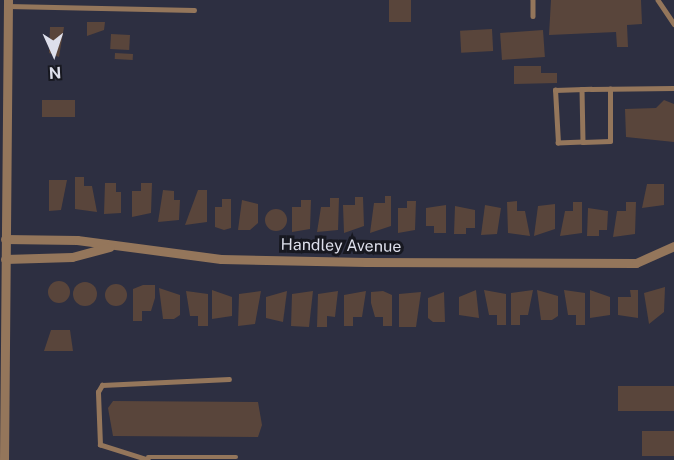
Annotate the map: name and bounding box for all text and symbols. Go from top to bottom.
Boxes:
north arrow [24,24,84,84]
text: N [48,63,62,82]
street label: Handley Avenue [280,235,402,257]

